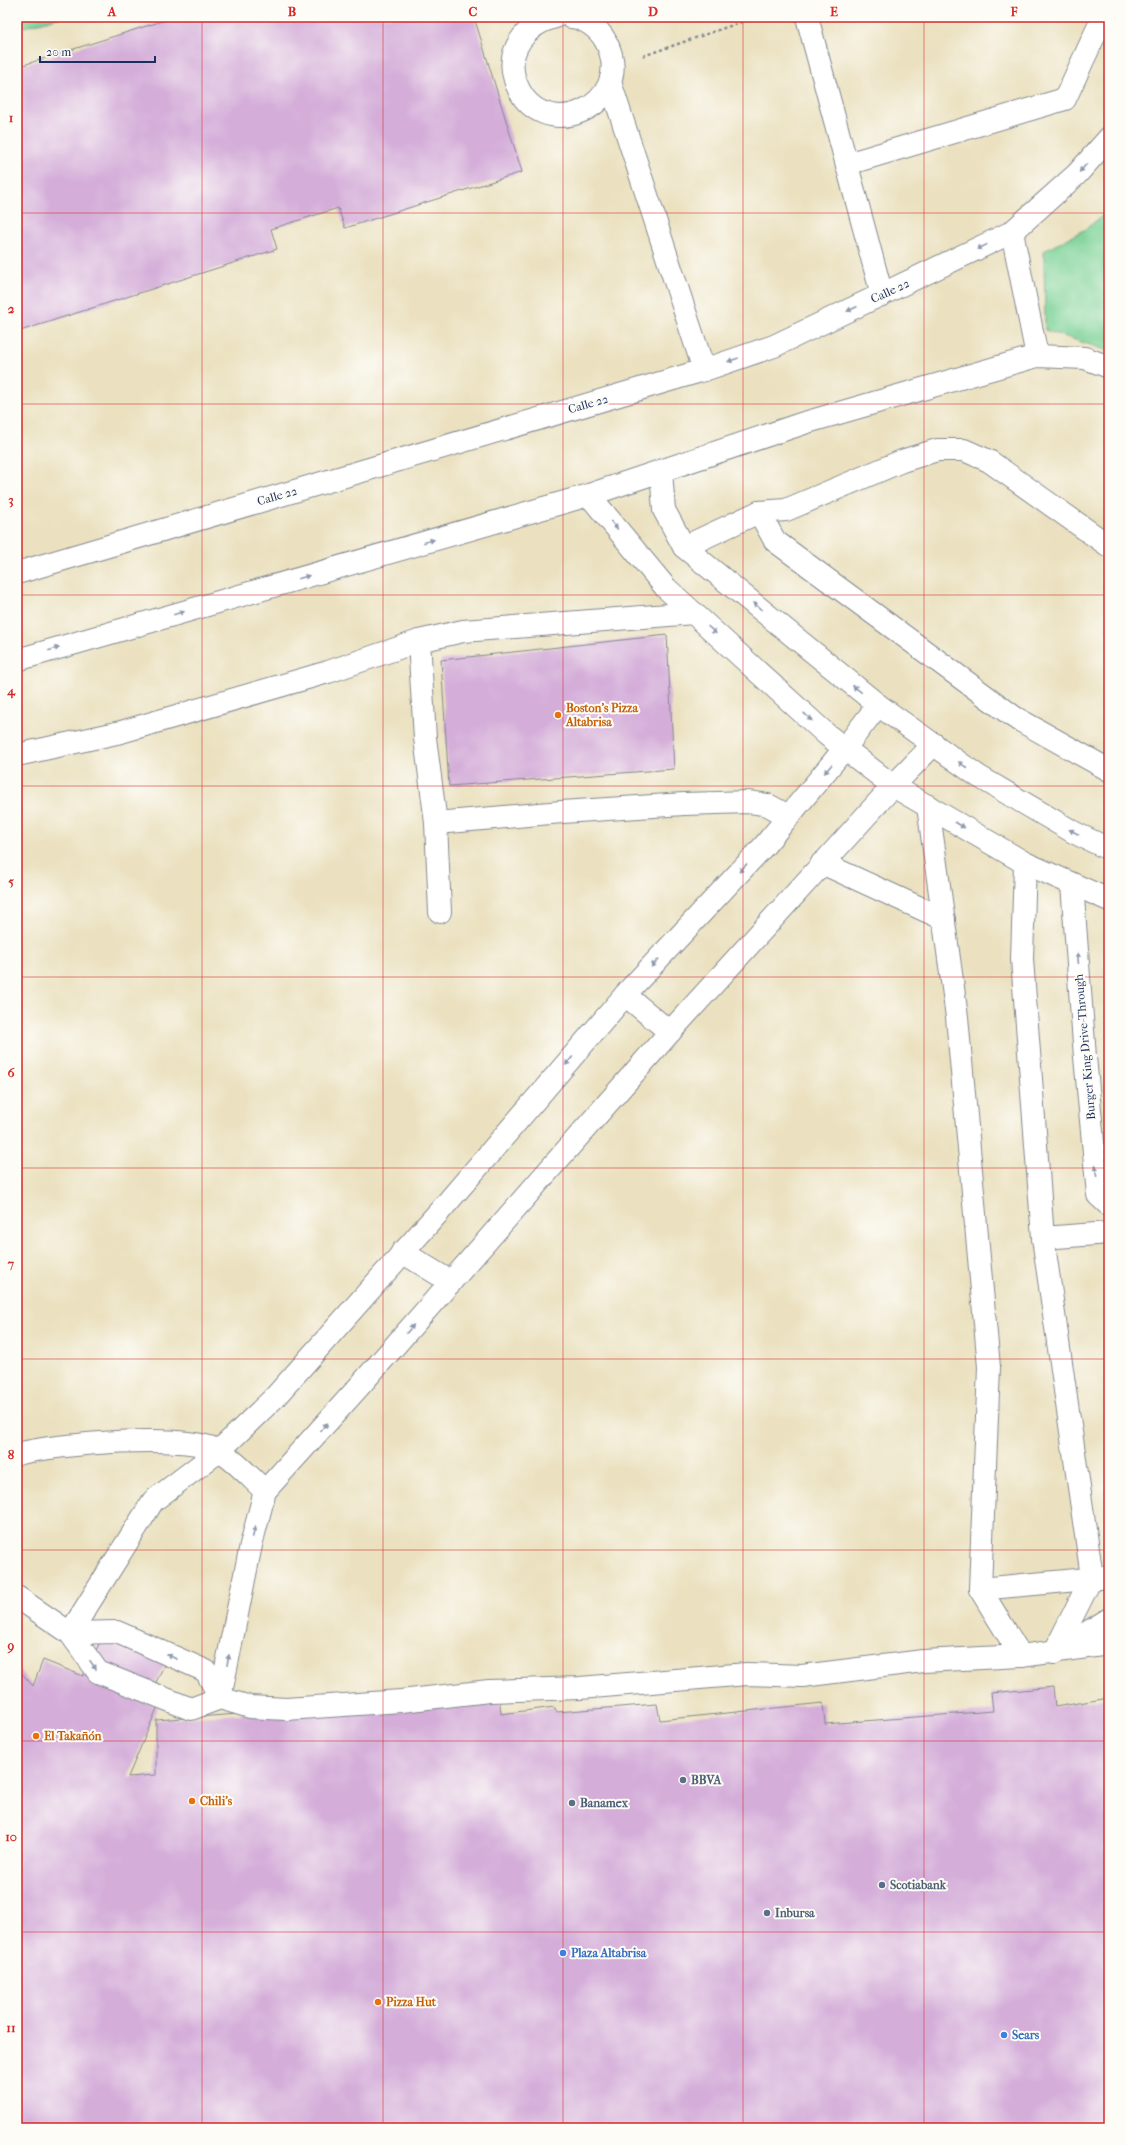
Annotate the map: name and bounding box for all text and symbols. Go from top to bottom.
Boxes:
text: A [107,4,117,19]
text: B [288,4,297,19]
text: C [469,4,478,19]
text: D [648,4,658,19]
text: E [830,4,838,19]
text: F [1010,4,1018,19]
scale bar [40,38,155,64]
text: 20 m [46,45,71,59]
text: 1 [9,110,14,125]
one-way arrow [1079,162,1088,173]
one-way arrow [976,244,988,250]
street label: Calle 22 [868,276,912,306]
text: 2 [8,301,15,316]
one-way arrow [846,306,858,312]
one-way arrow [726,358,738,364]
street label: Calle 22 [566,392,610,416]
street label: Calle 22 [255,484,299,508]
text: 3 [8,492,14,508]
one-way arrow [610,520,619,530]
one-way arrow [424,538,436,544]
one-way arrow [299,574,311,580]
one-way arrow [752,602,762,611]
one-way arrow [174,610,186,616]
one-way arrow [707,625,717,635]
one-way arrow [49,646,61,652]
text: 4 [6,683,16,699]
one-way arrow [852,685,863,693]
place label: Boston's Pizza Altabrisa [565,701,638,729]
marker: Boston's Pizza Altabrisa [553,710,563,720]
one-way arrow [803,713,814,722]
one-way arrow [957,761,968,769]
one-way arrow [823,763,832,774]
one-way arrow [954,821,966,828]
one-way arrow [1068,829,1080,835]
one-way arrow [739,863,748,873]
text: 5 [8,874,14,889]
one-way arrow [1074,952,1081,964]
one-way arrow [650,958,659,968]
street label: Burger King Drive-Through [1072,973,1098,1121]
one-way arrow [565,1055,574,1066]
text: 6 [7,1065,15,1080]
one-way arrow [1092,1165,1099,1177]
text: 7 [7,1256,15,1271]
one-way arrow [405,1324,414,1334]
one-way arrow [319,1421,328,1432]
text: 8 [8,1447,15,1462]
one-way arrow [251,1526,257,1538]
text: 9 [7,1638,15,1654]
one-way arrow [166,1653,178,1659]
one-way arrow [225,1654,231,1666]
one-way arrow [89,1660,97,1670]
place label: El Takañón [44,1729,102,1743]
marker: El Takañón [31,1731,41,1741]
place label: BBVA [691,1773,723,1787]
marker: BBVA [678,1775,688,1785]
place label: Chili's [200,1794,233,1808]
marker: Chili's [187,1796,197,1806]
place label: Banamex [580,1796,629,1810]
marker: Banamex [567,1798,577,1808]
text: 10 [5,1829,17,1844]
place label: Scotiabank [890,1878,947,1892]
marker: Scotiabank [877,1880,887,1890]
place label: Inbursa [775,1906,815,1920]
marker: Inbursa [762,1908,772,1918]
place label: Plaza Altabrisa [571,1946,647,1960]
marker: Plaza Altabrisa [558,1948,568,1958]
place label: Pizza Hut [386,1995,437,2009]
marker: Pizza Hut [373,1997,383,2007]
text: 11 [6,2020,16,2035]
place label: Sears [1012,2028,1040,2042]
marker: Sears [999,2030,1009,2040]

